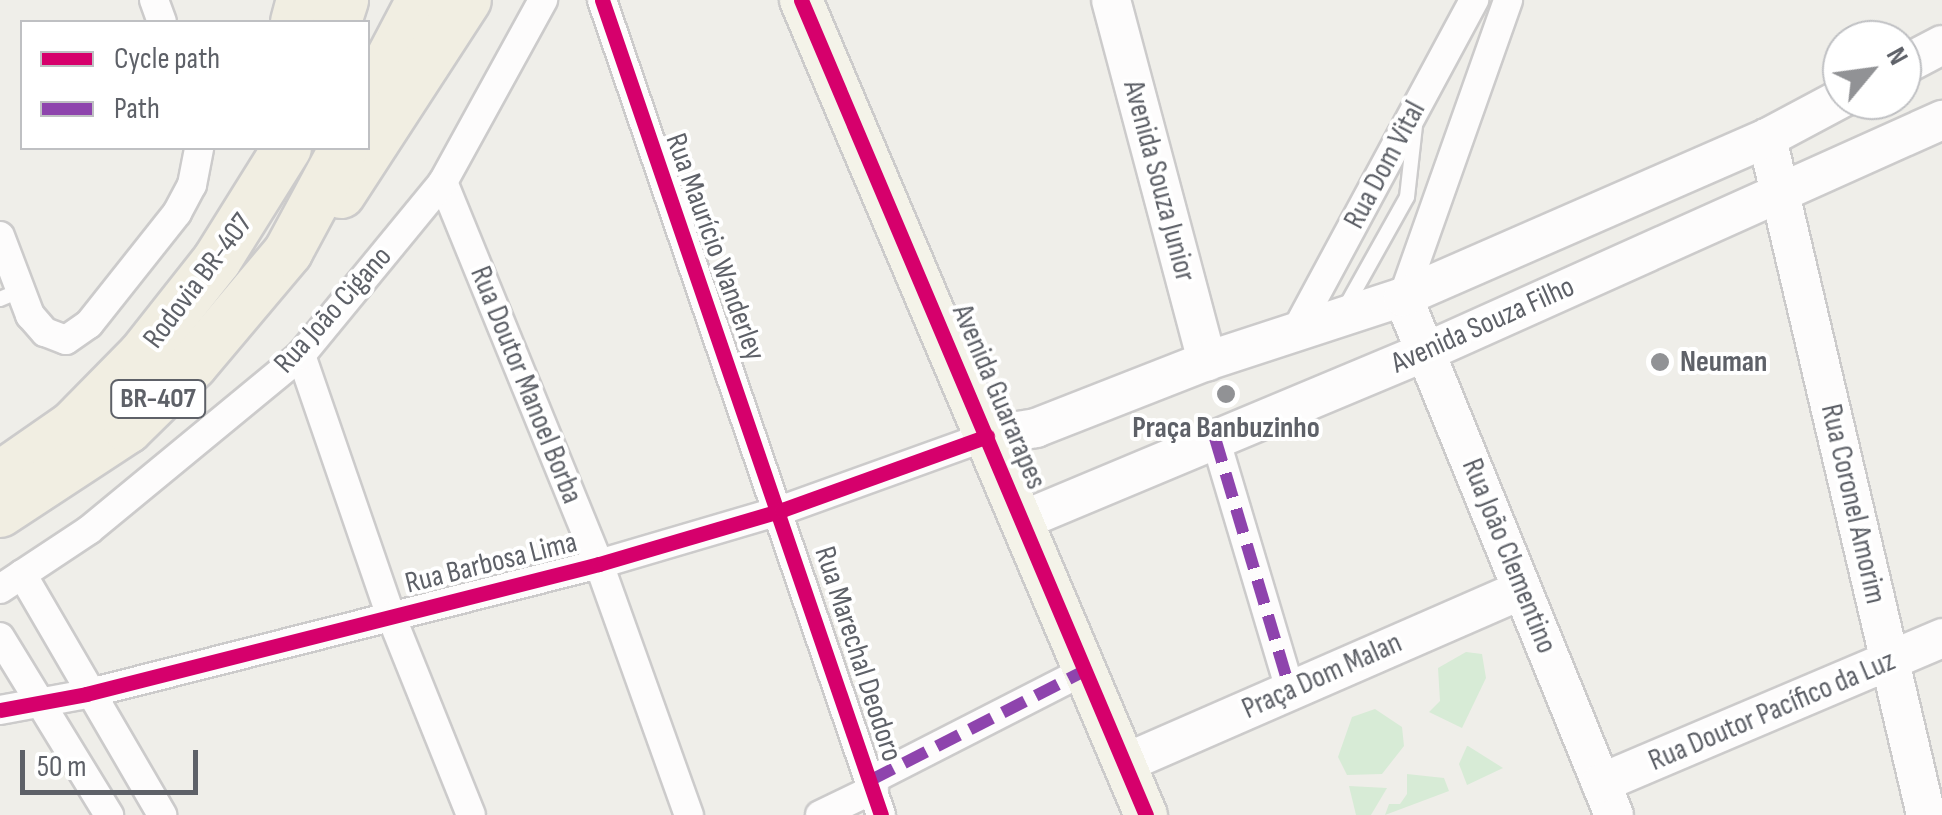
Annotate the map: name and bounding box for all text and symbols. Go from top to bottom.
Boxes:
legend [20,20,370,150]
north arrow [1822,20,1922,120]
text: Cycle path [114,41,220,77]
text: N [1879,42,1915,71]
street label: Avenida Souza Junior [1115,77,1203,285]
text: Path [114,91,160,127]
street label: Rua Dom Vital [1336,95,1434,235]
street label: Rua Maurício Wanderley [657,129,773,365]
street label: Rodovia BR-407 [136,206,260,356]
street label: Rua João Cigano [267,239,399,381]
street label: Rua Doutor Manoel Borba [462,261,590,509]
street label: Avenida Souza Filho [1386,269,1580,381]
street label: Avenida Guararapes [944,299,1054,495]
place label: Neuman [1680,344,1767,380]
marker: Neuman [1649,351,1671,373]
road number: BR-407 [108,376,208,422]
marker: Praça Banbuzinho [1215,383,1237,405]
street label: Rua Coronel Amorim [1813,401,1893,607]
place label: Praça Banbuzinho [1132,410,1320,446]
street label: Rua João Clementino [1454,453,1564,659]
street label: Rua Barbosa Lima [401,524,581,602]
street label: Rua Marechal Deodoro [806,542,910,766]
street label: Praça Dom Malan [1237,625,1407,727]
street label: Rua Doutor Pacífico da Luz [1643,643,1901,779]
scale bar [25,730,202,792]
text: 50 m [37,749,86,785]

